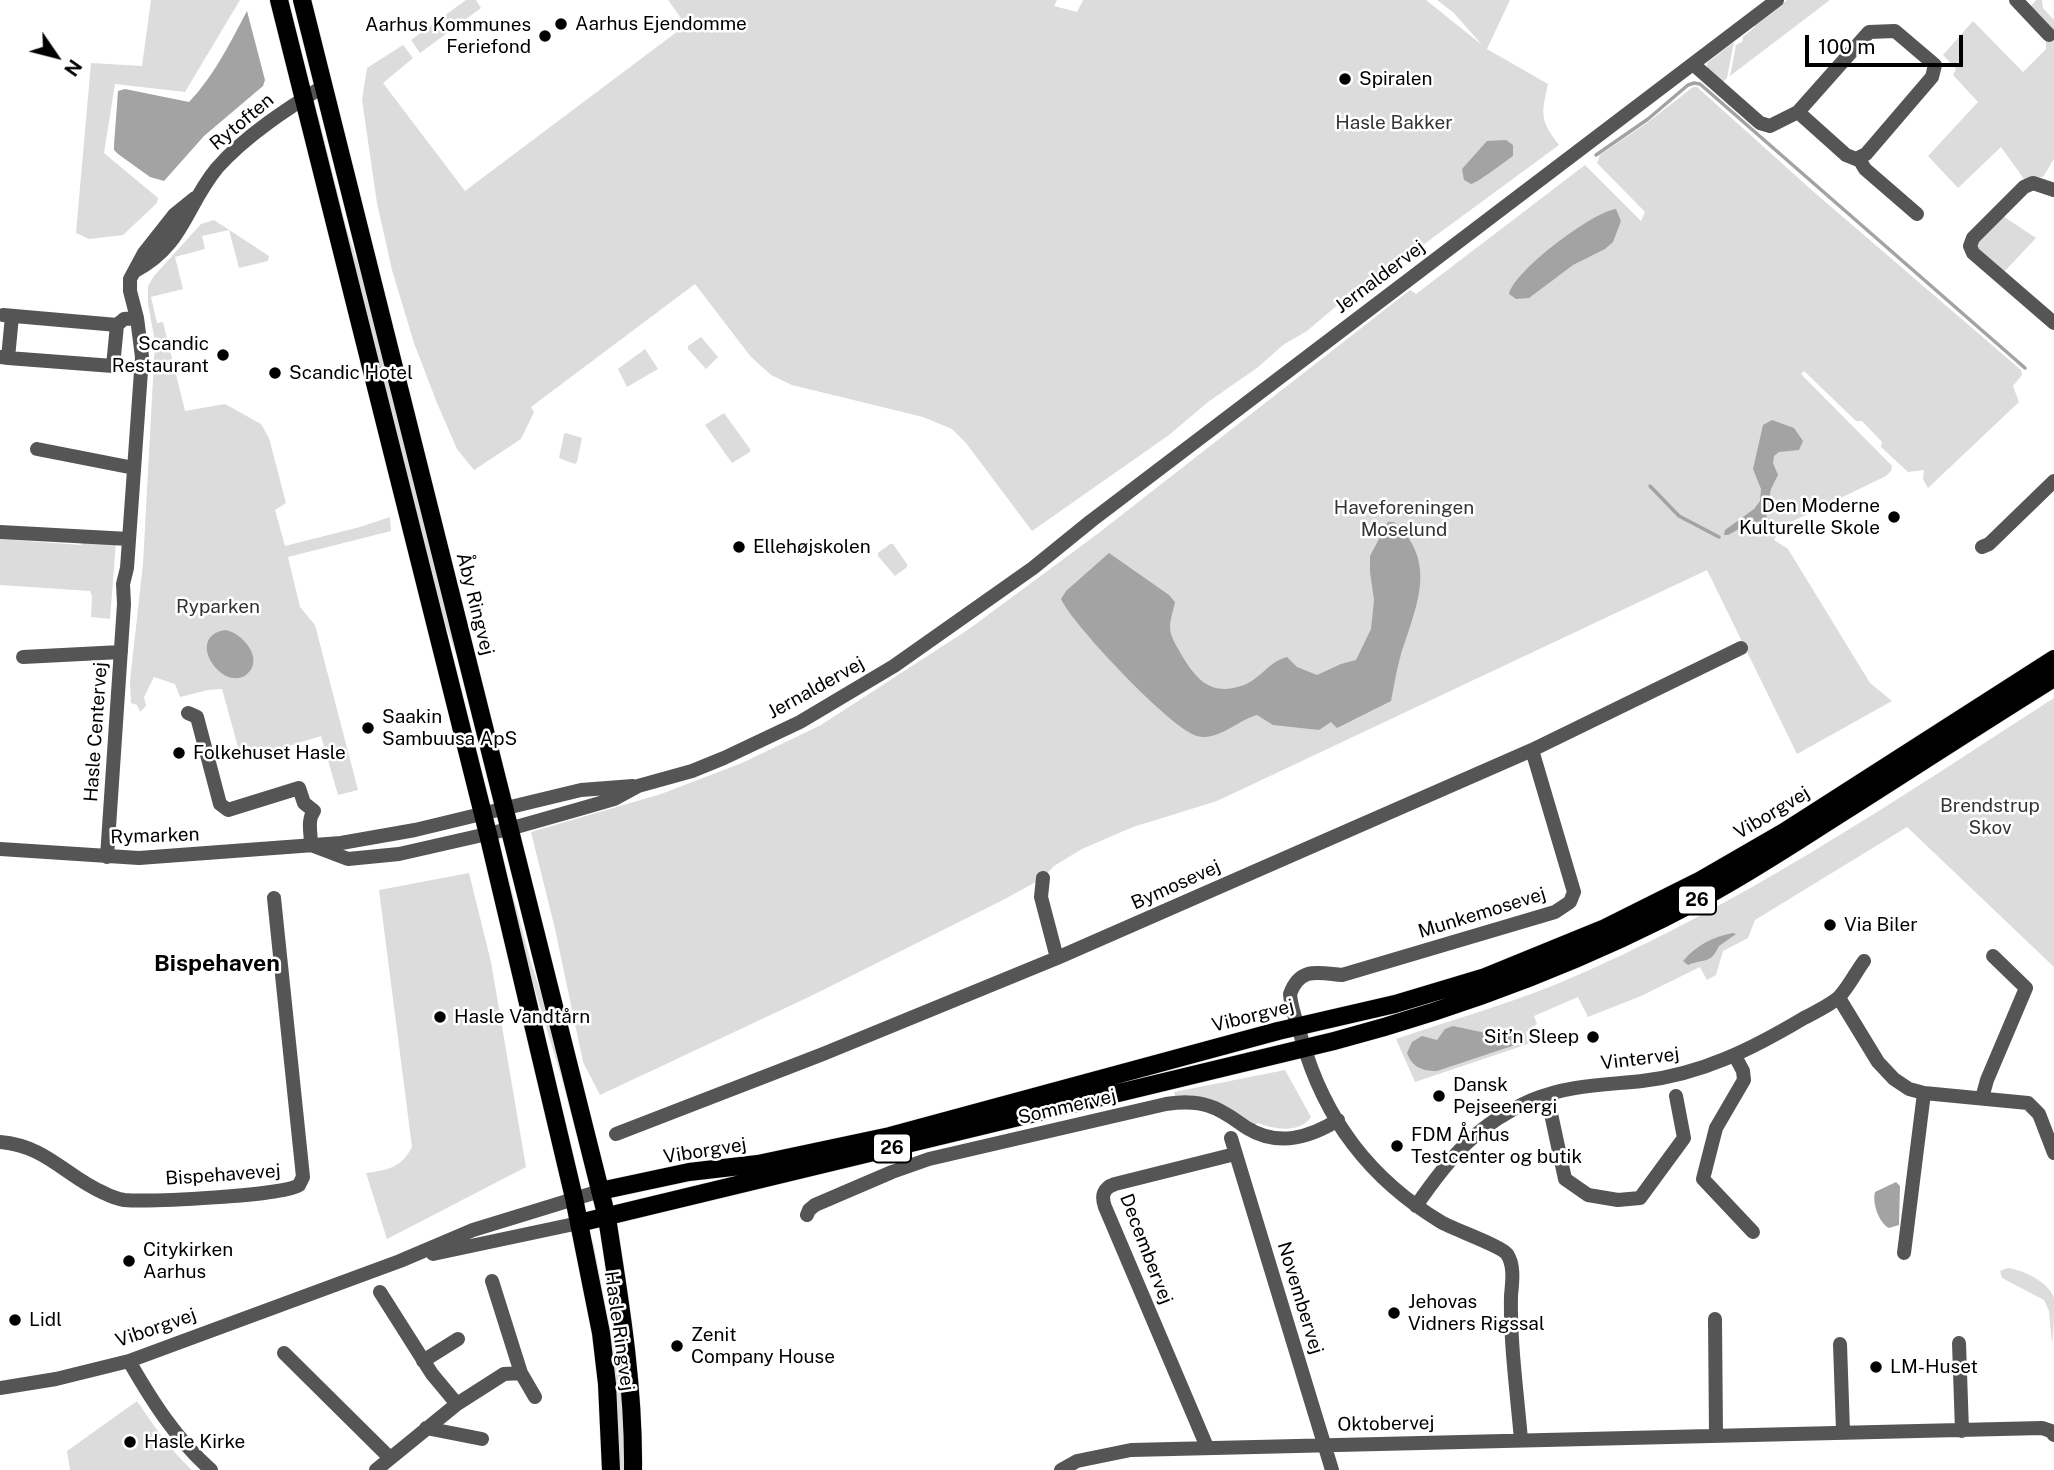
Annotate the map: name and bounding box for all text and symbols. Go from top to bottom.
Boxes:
place label: Aarhus Ejendomme [575,13,747,35]
place label: Aarhus Kommunes Feriefond [365,14,531,58]
marker: Aarhus Ejendomme [553,16,569,32]
north arrow [21,21,91,91]
scale bar [1809,21,1966,65]
marker: Aarhus Kommunes Feriefond [537,28,553,44]
text: 100 m [1818,34,1875,59]
text: N [60,56,86,80]
place label: Spiralen [1359,68,1432,90]
marker: Spiralen [1337,71,1353,87]
street label: Rytoften [205,89,279,155]
park label: Hasle Bakker [1335,112,1453,134]
street label: Jernaldervej [1330,236,1430,318]
place label: Scandic Restaurant [112,333,209,377]
marker: Scandic Restaurant [215,347,231,363]
place label: Scandic Hotel [289,362,413,384]
marker: Scandic Hotel [267,365,283,381]
place label: Den Moderne Kulturelle Skole [1739,495,1880,539]
park label: Haveforeningen Moselund [1334,497,1474,541]
marker: Den Moderne Kulturelle Skole [1886,509,1902,525]
place label: Ellehøjskolen [753,536,871,558]
marker: Ellehøjskolen [731,539,747,555]
street label: Åby Ringvej [451,550,499,658]
park label: Ryparken [176,596,260,618]
street label: Jernaldervej [764,652,868,724]
street label: Hasle Centervej [80,661,112,803]
place label: Saakin Sambuusa ApS [382,706,517,750]
marker: Saakin Sambuusa ApS [360,720,376,736]
place label: Folkehuset Hasle [193,742,346,764]
marker: Folkehuset Hasle [171,745,187,761]
street label: Viborgvej [1730,782,1814,844]
park label: Brendstrup Skov [1940,795,2040,839]
street label: Rymarken [110,823,200,849]
street label: Bymosevej [1128,855,1224,915]
street label: Munkemosevej [1415,883,1549,943]
road number: 26 [1678,886,1716,915]
place label: Via Biler [1844,914,1918,936]
marker: Via Biler [1822,917,1838,933]
district label: Bispehaven [154,950,280,978]
street label: Viborgvej [1210,995,1296,1037]
place label: Hasle Vandtårn [454,1006,590,1028]
marker: Hasle Vandtårn [432,1009,448,1025]
place label: Sit’n Sleep [1484,1026,1579,1048]
marker: Sit’n Sleep [1585,1029,1601,1045]
street label: Vintervej [1599,1043,1681,1075]
place label: Dansk Pejseenergi [1453,1074,1557,1118]
street label: Sommervej [1016,1085,1118,1129]
marker: Dansk Pejseenergi [1431,1088,1447,1104]
place label: FDM Århus Testcenter og butik [1411,1124,1582,1168]
street label: Viborgvej [662,1133,748,1169]
road number: 26 [873,1134,911,1162]
marker: FDM Århus Testcenter og butik [1389,1138,1405,1154]
street label: Bispehavevej [165,1160,281,1190]
street label: Decembervej [1115,1191,1177,1307]
place label: Citykirken Aarhus [143,1239,233,1283]
street label: Novembervej [1272,1239,1328,1357]
marker: Citykirken Aarhus [121,1253,137,1269]
street label: Hasle Ringvej [599,1270,639,1392]
place label: Jehovas Vidners Rigssal [1408,1291,1545,1335]
street label: Viborgvej [113,1304,199,1352]
marker: Jehovas Vidners Rigssal [1386,1305,1402,1321]
place label: Lidl [29,1309,62,1331]
marker: Lidl [7,1312,23,1328]
place label: Zenit Company House [691,1324,835,1368]
marker: Zenit Company House [669,1338,685,1354]
place label: LM-Huset [1890,1356,1978,1378]
marker: LM-Huset [1868,1359,1884,1375]
street label: Oktobervej [1337,1412,1435,1436]
place label: Hasle Kirke [144,1431,245,1453]
marker: Hasle Kirke [122,1434,138,1450]

